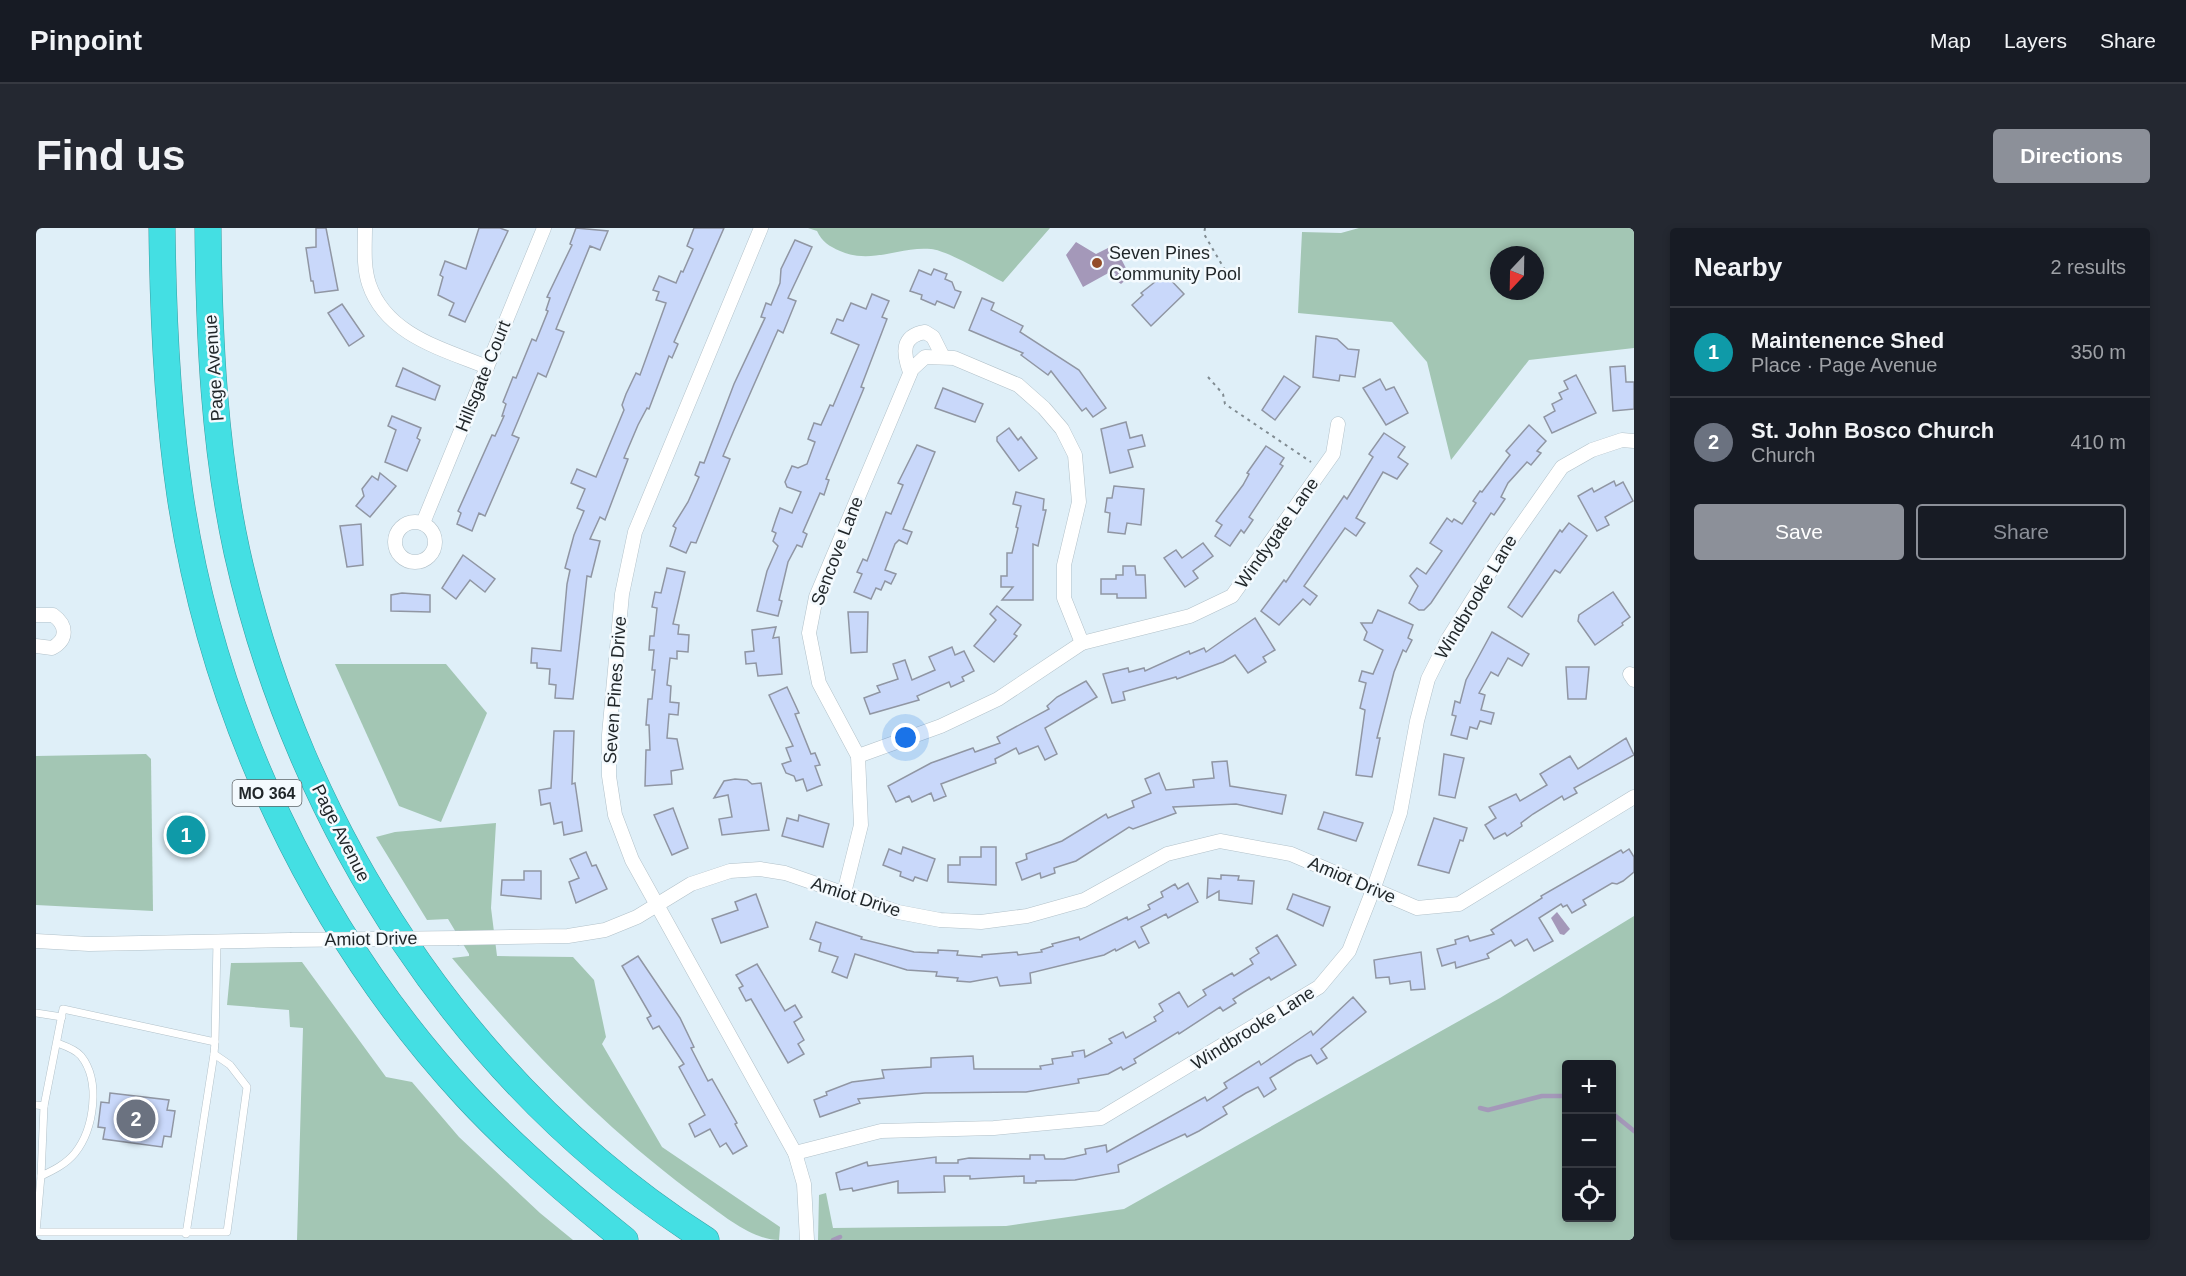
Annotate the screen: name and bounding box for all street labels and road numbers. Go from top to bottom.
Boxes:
street label: Page Avenue [200,314,228,422]
street label: Hillsgate Court [452,318,514,434]
street label: Windygate Lane [1231,474,1323,592]
street label: Sencove Lane [807,494,867,608]
street label: Windbrooke Lane [1431,531,1521,663]
street label: Seven Pines Drive [600,615,630,765]
road number: MO 364 [232,780,302,806]
street label: Page Avenue [308,781,374,885]
street label: Amiot Drive [1305,853,1399,907]
street label: Amiot Drive [809,873,903,921]
street label: Amiot Drive [324,928,418,950]
street label: Windbrooke Lane [1188,982,1318,1074]

